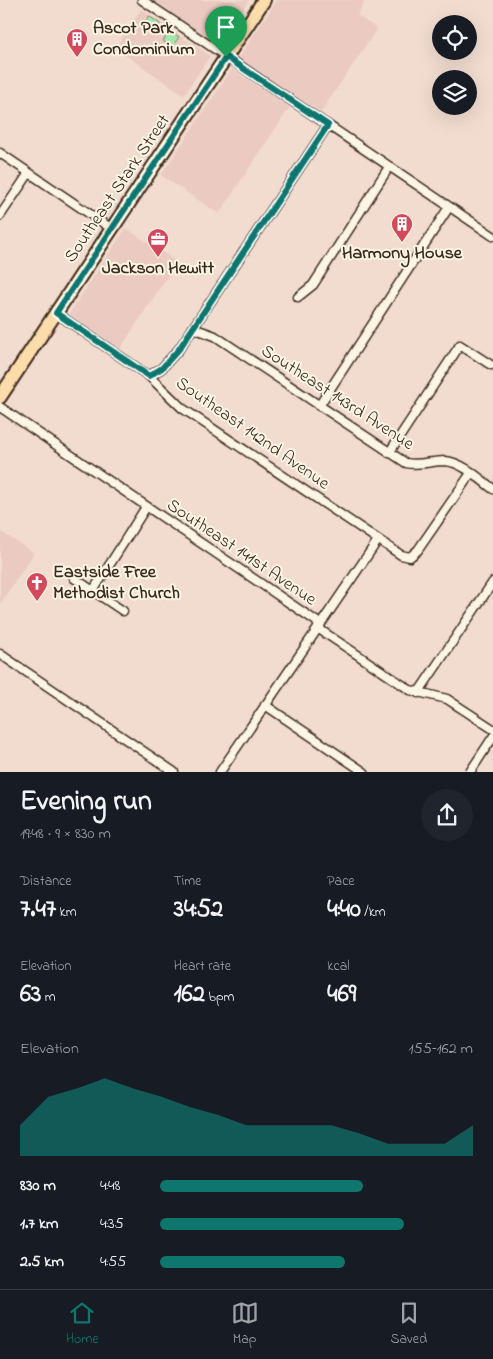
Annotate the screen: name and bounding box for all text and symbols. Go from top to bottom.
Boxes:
pin [205,6,247,57]
icon: arrive [212,13,240,41]
map controls [432,15,477,115]
button: locate [432,15,477,60]
place label: Ascot Park Condominium [93,16,194,63]
building icon: Ascot Park Condominium [65,27,89,58]
button: layers [432,70,477,115]
street label: Southeast Stark Street [59,110,177,268]
building icon: Harmony House [390,212,414,243]
office icon: Jackson Hewitt [146,227,170,258]
place label: Harmony House [342,241,463,268]
place label: Jackson Hewitt [102,256,215,282]
street label: Southeast 143rd Avenue [255,339,419,458]
street label: Southeast 142nd Avenue [170,371,335,498]
street label: Southeast 141st Avenue [161,493,322,613]
place label: Eastside Free Methodist Church [53,560,180,607]
church icon: Eastside Free Methodist Church [25,571,49,602]
text: Evening run [20,782,152,823]
button: share [421,789,473,841]
text: 19:48 · 9 × 830 m [20,822,111,846]
text: Distance [20,871,72,892]
text: Time [174,871,201,892]
text: Pace [327,871,355,892]
text: 7.47 [20,892,56,928]
text: 34:52 [174,892,223,928]
text: 4:40 [327,892,361,928]
text: km [56,902,77,923]
text: /km [361,902,386,923]
text: Elevation [20,956,71,977]
text: Heart rate [174,956,231,977]
text: kcal [327,956,350,977]
text: 63 [20,977,41,1013]
text: 162 [174,977,205,1013]
text: 469 [327,977,356,1013]
text: m [41,987,56,1008]
text: bpm [205,987,234,1008]
text: Elevation [20,1037,79,1061]
text: 155–162 m [409,1037,473,1061]
text: 830 m [20,1174,56,1198]
text: 4:48 [100,1174,121,1198]
text: 1.7 km [20,1212,58,1236]
text: 4:35 [100,1212,124,1236]
text: 2.5 km [20,1250,64,1274]
text: 4:55 [100,1250,126,1274]
tab: Home [66,1299,99,1350]
tab: Map [231,1299,259,1350]
tab: Saved [390,1299,427,1350]

